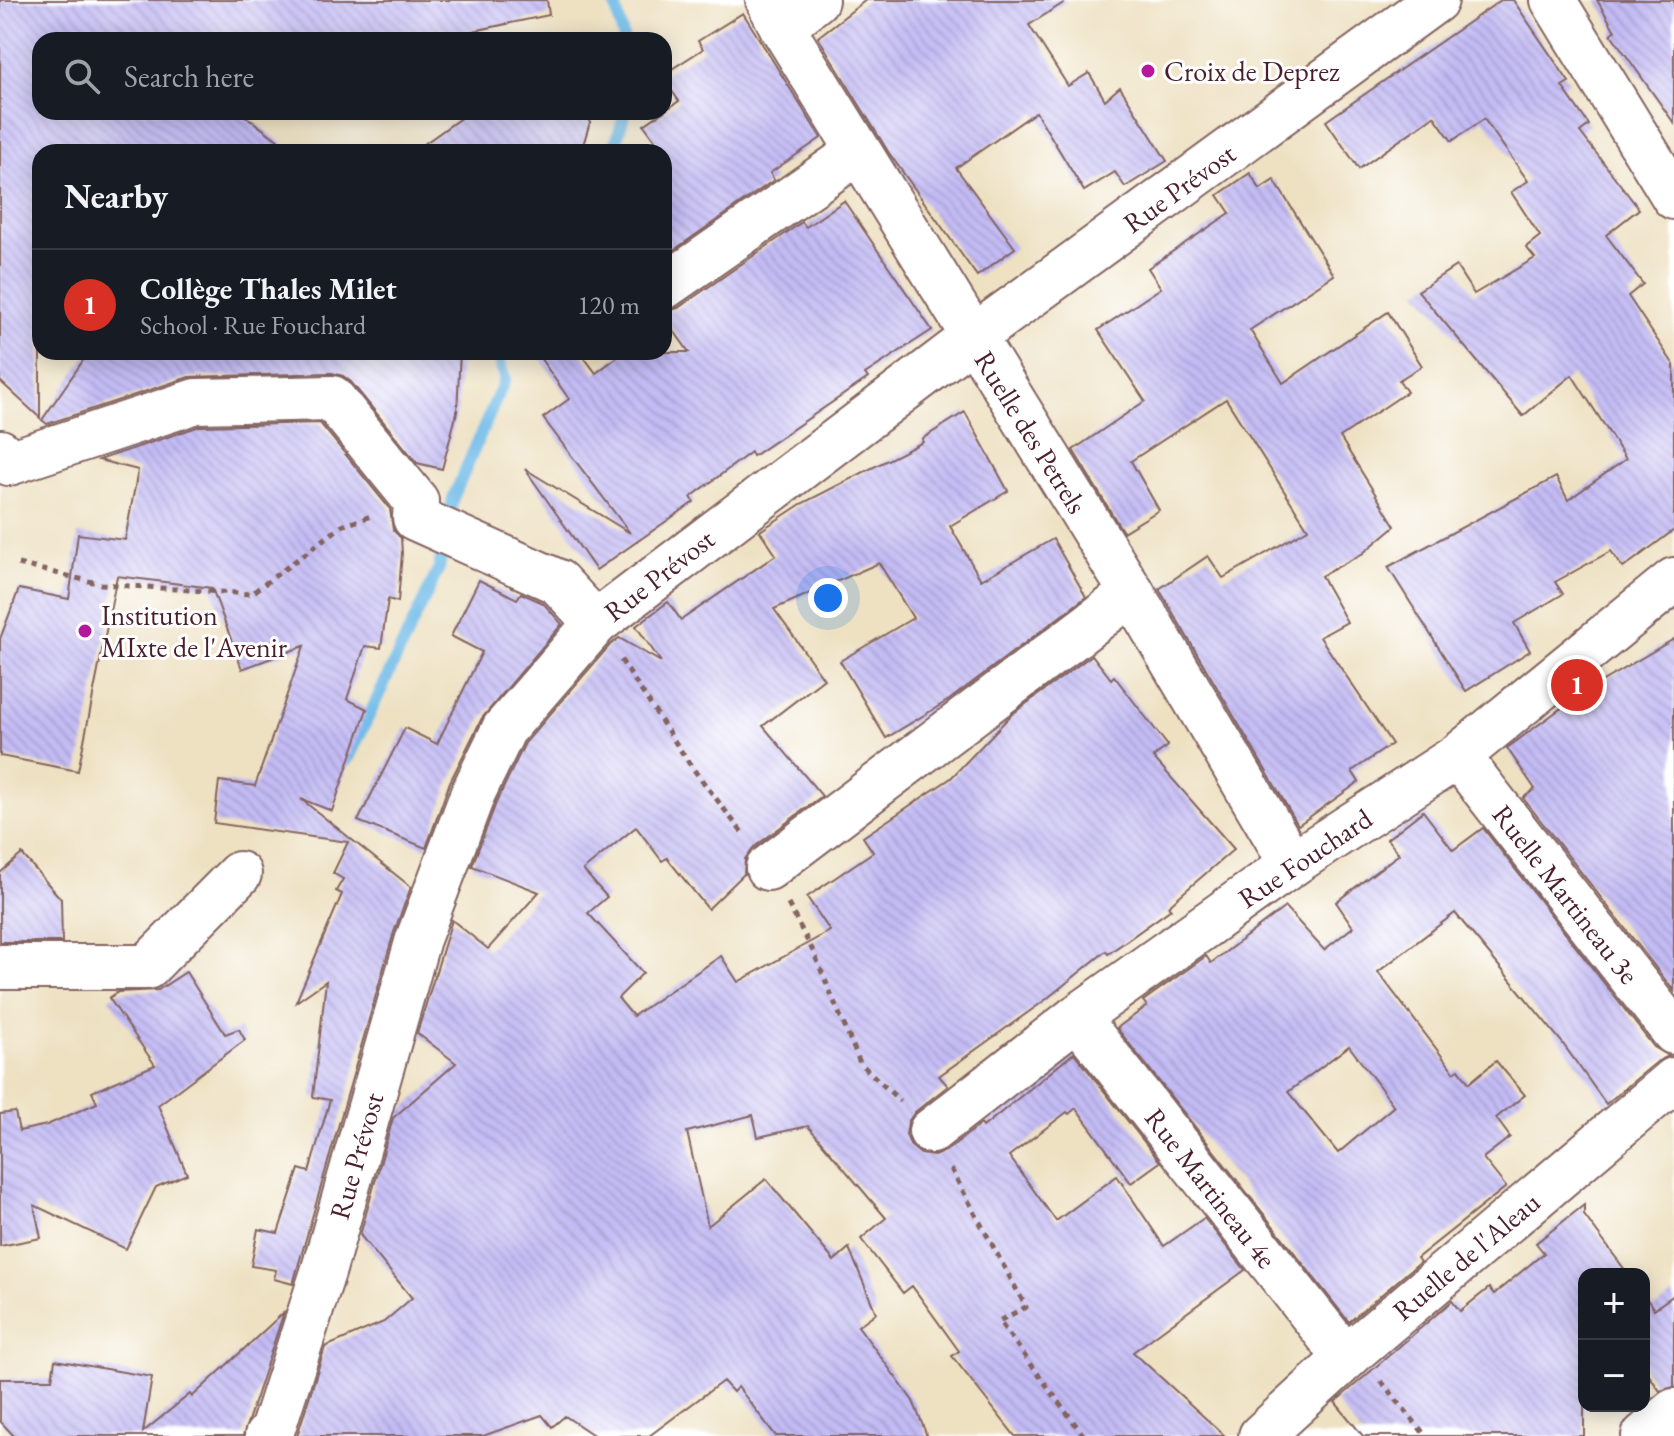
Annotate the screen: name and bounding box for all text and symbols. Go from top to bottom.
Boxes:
search box [32,32,672,120]
place label: Croix de Deprez [1164,53,1340,89]
icon: search [60,54,104,98]
text: Search here [124,57,254,96]
marker: Croix de Deprez [1139,62,1157,80]
street label: Rue Prévost [1116,135,1242,241]
text: Nearby [64,174,168,218]
text: Collège Thales Milet [140,269,397,308]
text: 1 [83,288,97,322]
text: 120 m [577,288,640,322]
text: School · Rue Fouchard [140,308,366,342]
street label: Ruelle des Petrels [967,344,1095,520]
street label: Rue Prévost [597,521,722,629]
your location [808,578,848,618]
place label: Institution MIxte de l'Avenir [101,597,288,665]
marker: Institution MIxte de l'Avenir [76,622,94,640]
pin: 1 [1551,655,1603,715]
street label: Ruelle Martineau 3e [1485,797,1647,991]
street label: Rue Fouchard [1231,800,1380,916]
street label: Rue Prévost [321,1088,391,1224]
street label: Rue Martineau 4e [1137,1101,1285,1275]
street label: Ruelle de l'Aleau [1385,1184,1547,1328]
map controls [1578,1268,1650,1412]
button: + [1578,1268,1650,1340]
button: − [1578,1340,1650,1412]

